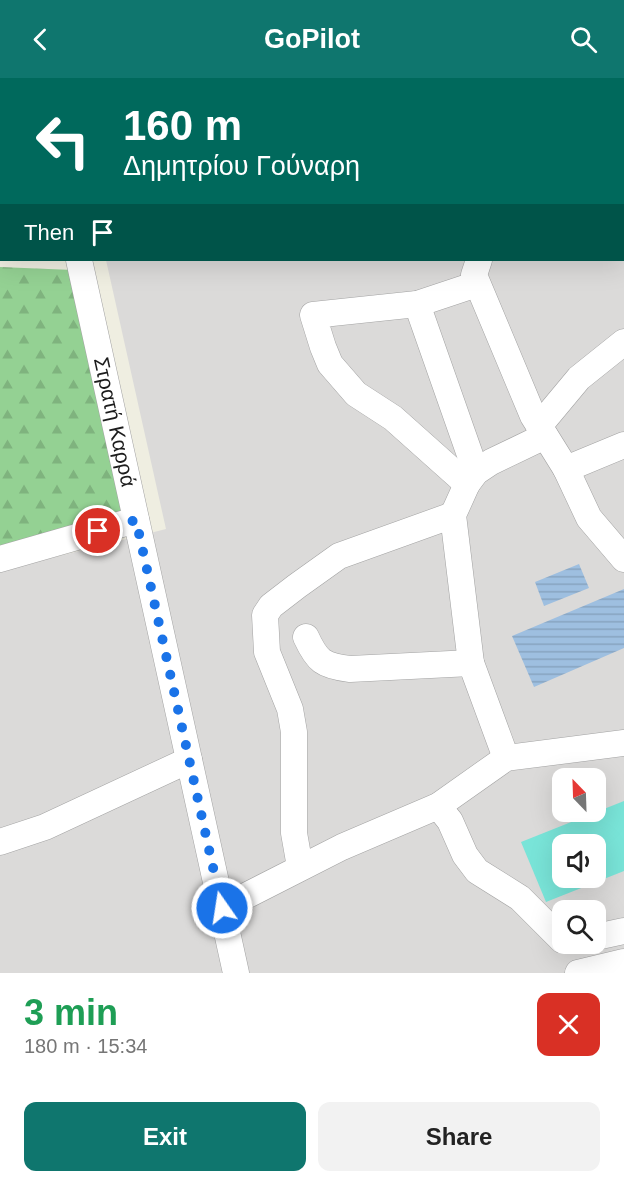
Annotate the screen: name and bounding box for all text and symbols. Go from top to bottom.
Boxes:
icon: back [24,23,57,56]
icon: search [567,23,600,56]
text: GoPilot [264,24,360,54]
icon: left [24,102,102,180]
text: 160 m [123,102,242,149]
text: Δημητρίου Γούναρη [123,151,360,181]
icon: arrive [86,216,119,249]
text: Then [24,220,74,245]
street label: Στρατή Καρρά [90,355,141,489]
pin [72,505,123,556]
icon: arrive [81,514,114,547]
north arrow [552,768,606,822]
map controls [552,768,606,954]
button: sound [552,834,606,888]
position arrow [190,876,254,940]
button: search [552,900,606,954]
text: 3 min [24,992,118,1033]
button: close [537,993,600,1056]
text: 180 m · 15:34 [24,1035,147,1057]
button: Exit [24,1102,306,1171]
button: Share [318,1102,600,1171]

